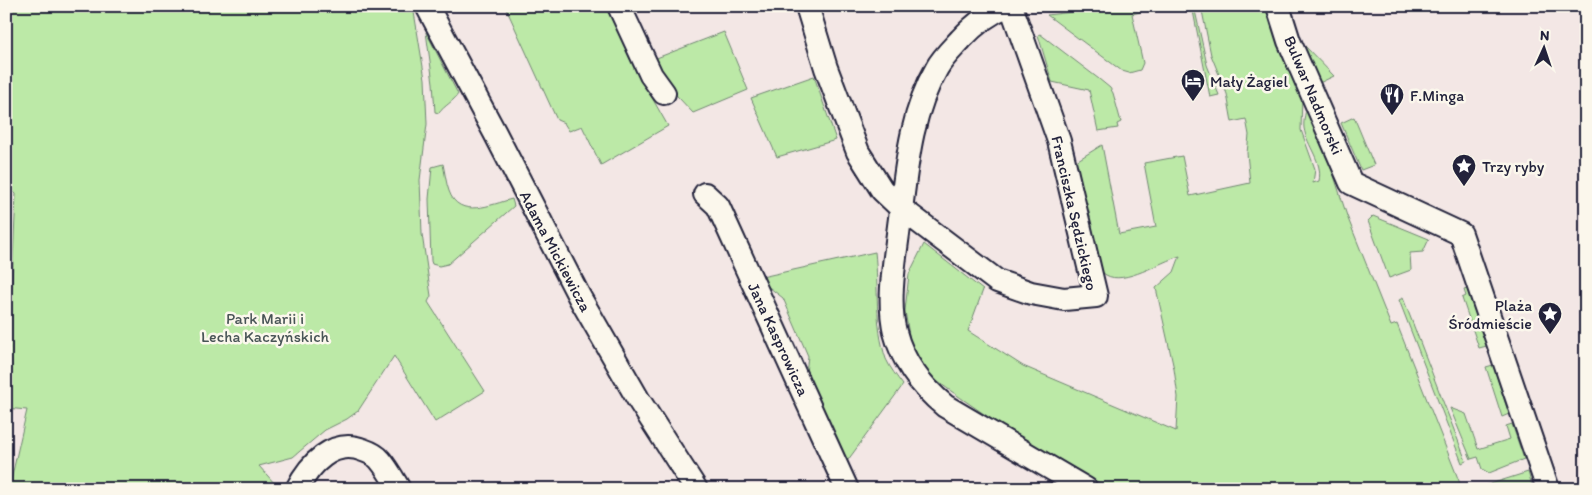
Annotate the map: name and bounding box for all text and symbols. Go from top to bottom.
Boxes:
north arrow [1520,22,1570,72]
text: N [1539,27,1550,44]
street label: Bulwar Nadmorski [1280,33,1347,157]
hotel icon: Mały Żagiel [1180,68,1206,102]
place label: Mały Żagiel [1210,72,1288,91]
restaurant icon: F.Minga [1379,82,1405,116]
place label: F.Minga [1410,86,1464,105]
street label: Franciszka Sędzickiego [1047,134,1102,292]
place icon: Trzy ryby [1451,153,1477,187]
place label: Trzy ryby [1482,157,1545,176]
street label: Adama Mickiewicza [516,188,596,315]
street label: Jana Kasprowicza [744,279,813,400]
place label: Plaża Śródmieście [1448,296,1532,333]
place icon: Plaża Śródmieście [1537,301,1563,335]
park label: Park Marii i Lecha Kaczyńskich [201,309,329,346]

